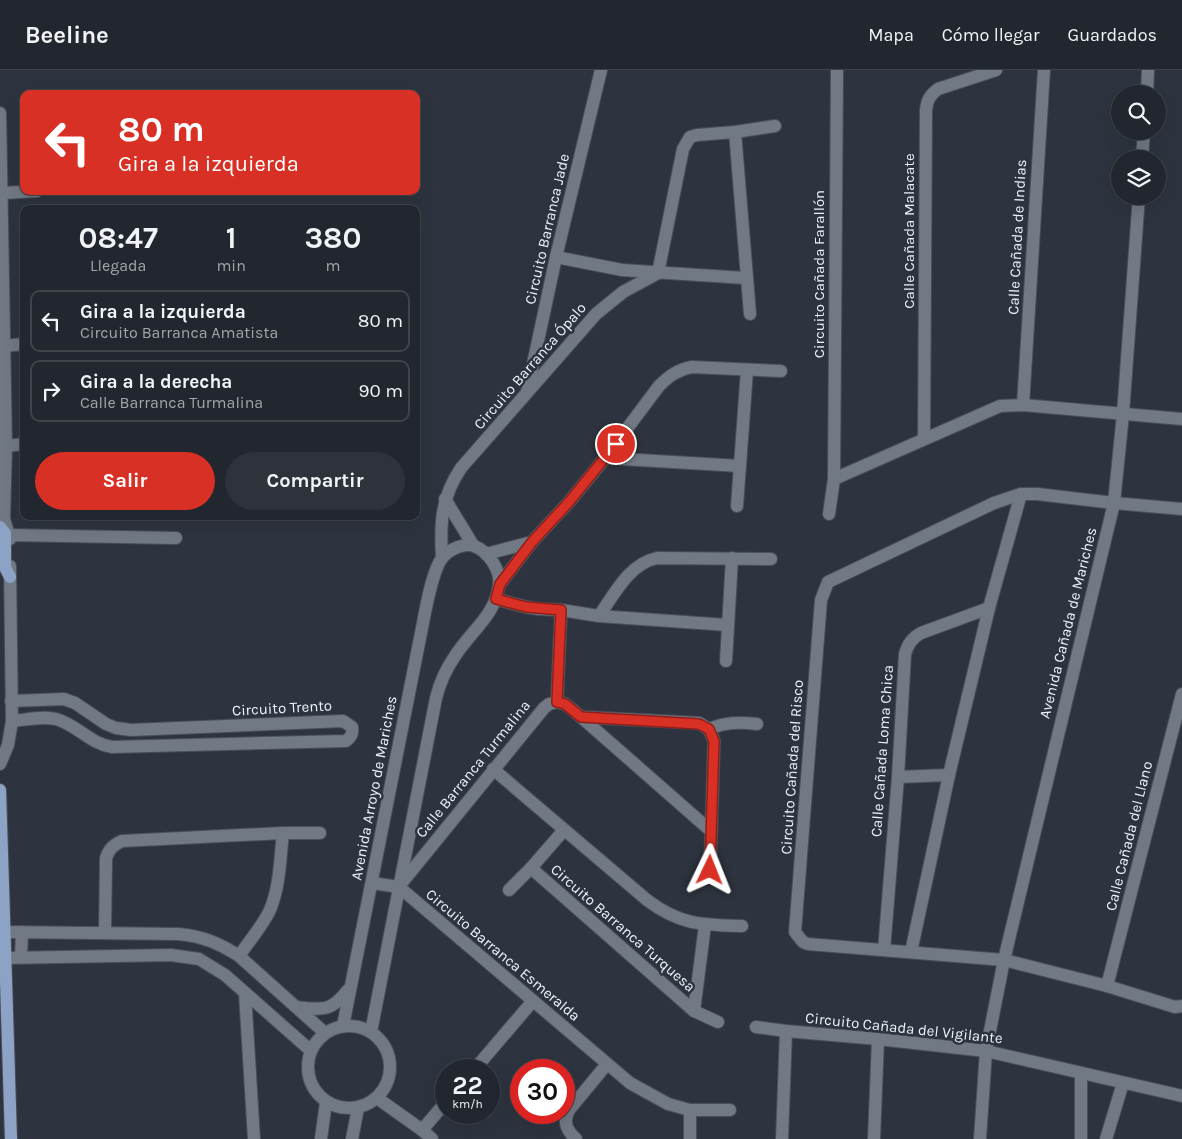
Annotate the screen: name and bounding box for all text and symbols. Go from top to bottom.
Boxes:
text: Beeline [25,21,109,49]
text: Mapa [868,24,914,46]
text: Cómo llegar [942,24,1040,46]
text: Guardados [1068,24,1157,46]
map controls [1111,85,1166,205]
button: search [1111,85,1166,140]
text: 80 m [118,109,205,150]
icon: left [35,110,100,175]
button: layers [1111,150,1166,205]
text: Gira a la izquierda [118,151,299,177]
street label: Circuito Barranca Jade [521,152,573,306]
street label: Calle Cañada Malacate [900,153,918,309]
street label: Calle Cañada de Indias [1004,159,1030,315]
street label: Circuito Cañada Farallón [810,190,828,358]
text: 08:47 [79,220,158,256]
text: 1 [226,220,236,256]
text: 380 [304,220,361,256]
text: Llegada [90,256,146,275]
text: min [216,256,246,275]
text: m [325,256,340,275]
street label: Circuito Barranca Ópalo [470,299,590,433]
text: Gira a la izquierda [80,301,246,323]
icon: left [37,307,65,335]
text: 80 m [358,310,403,332]
text: Circuito Barranca Amatista [80,323,278,342]
text: Gira a la derecha [80,371,232,393]
icon: right [37,377,65,405]
text: 90 m [358,380,403,402]
text: Calle Barranca Turmalina [80,393,263,412]
pin [595,423,637,465]
icon: arrive [602,430,630,458]
button: Salir [35,452,215,510]
button: Compartir [225,452,405,510]
street label: Avenida Cañada de Mariches [1035,525,1101,721]
street label: Calle Cañada Loma Chica [867,664,897,838]
street label: Circuito Cañada del Risco [777,679,807,855]
street label: Avenida Arroyo de Mariches [347,694,401,882]
street label: Circuito Trento [231,696,333,720]
street label: Calle Barranca Turmalina [412,697,534,841]
street label: Calle Cañada del Llano [1102,759,1156,913]
position arrow [683,843,735,895]
street label: Circuito Barranca Turquesa [547,860,699,996]
street label: Circuito Barranca Esmeralda [422,885,584,1025]
street label: Circuito Cañada del Vigilante [804,1009,1004,1047]
speed limit sign: 30 [510,1059,575,1124]
text: 22 [452,1071,483,1100]
text: km/h [452,1097,483,1111]

